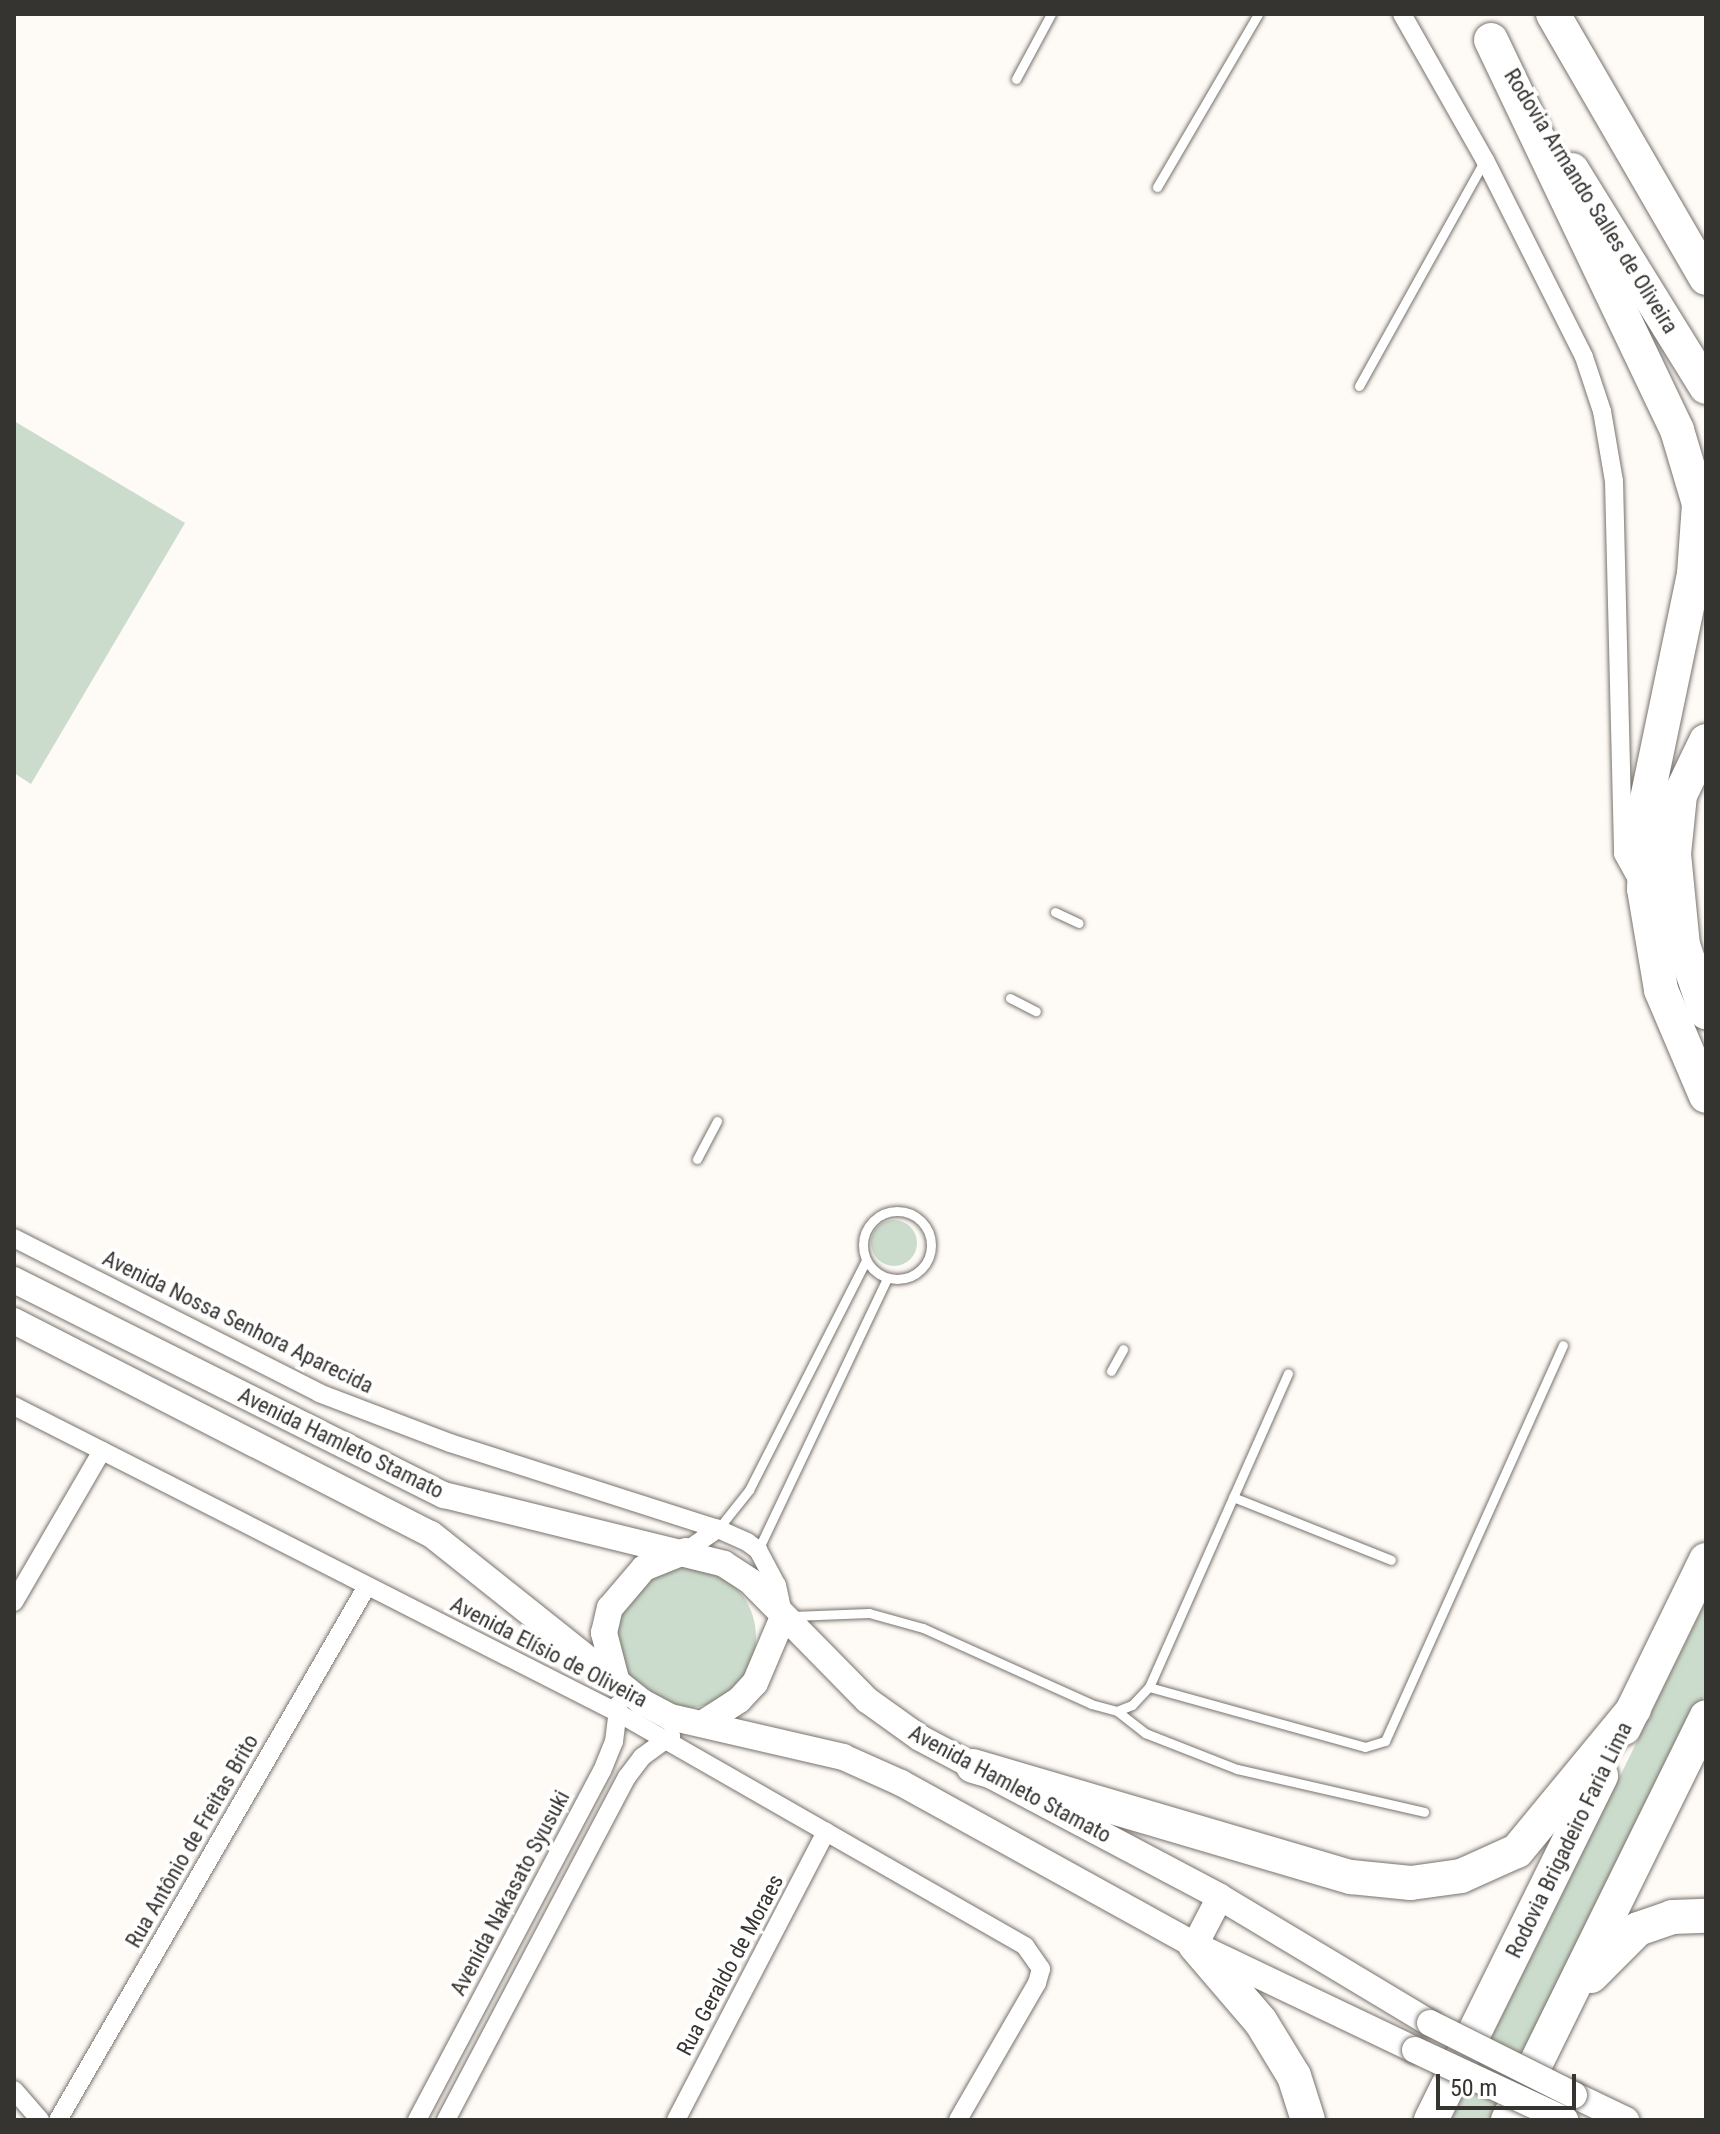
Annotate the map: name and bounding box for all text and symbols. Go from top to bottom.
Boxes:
street label: Rodovia Armando Salles de Oliveira [1498,64,1684,338]
street label: Avenida Nossa Senhora Aparecida [98,1245,378,1399]
street label: Avenida Hamleto Stamato [234,1382,448,1504]
street label: Avenida Elísio de Oliveira [446,1591,652,1713]
street label: Rodovia Brigadeiro Faria Lima [1500,1718,1638,1962]
street label: Avenida Hamleto Stamato [904,1719,1116,1849]
street label: Rua Antônio de Freitas Brito [120,1730,264,1952]
street label: Avenida Nakasato Syusuki [445,1786,575,2000]
street label: Rua Geraldo de Moraes [671,1870,789,2060]
scale bar [1440,2058,1580,2108]
text: 50 m [1450,2074,1497,2102]

